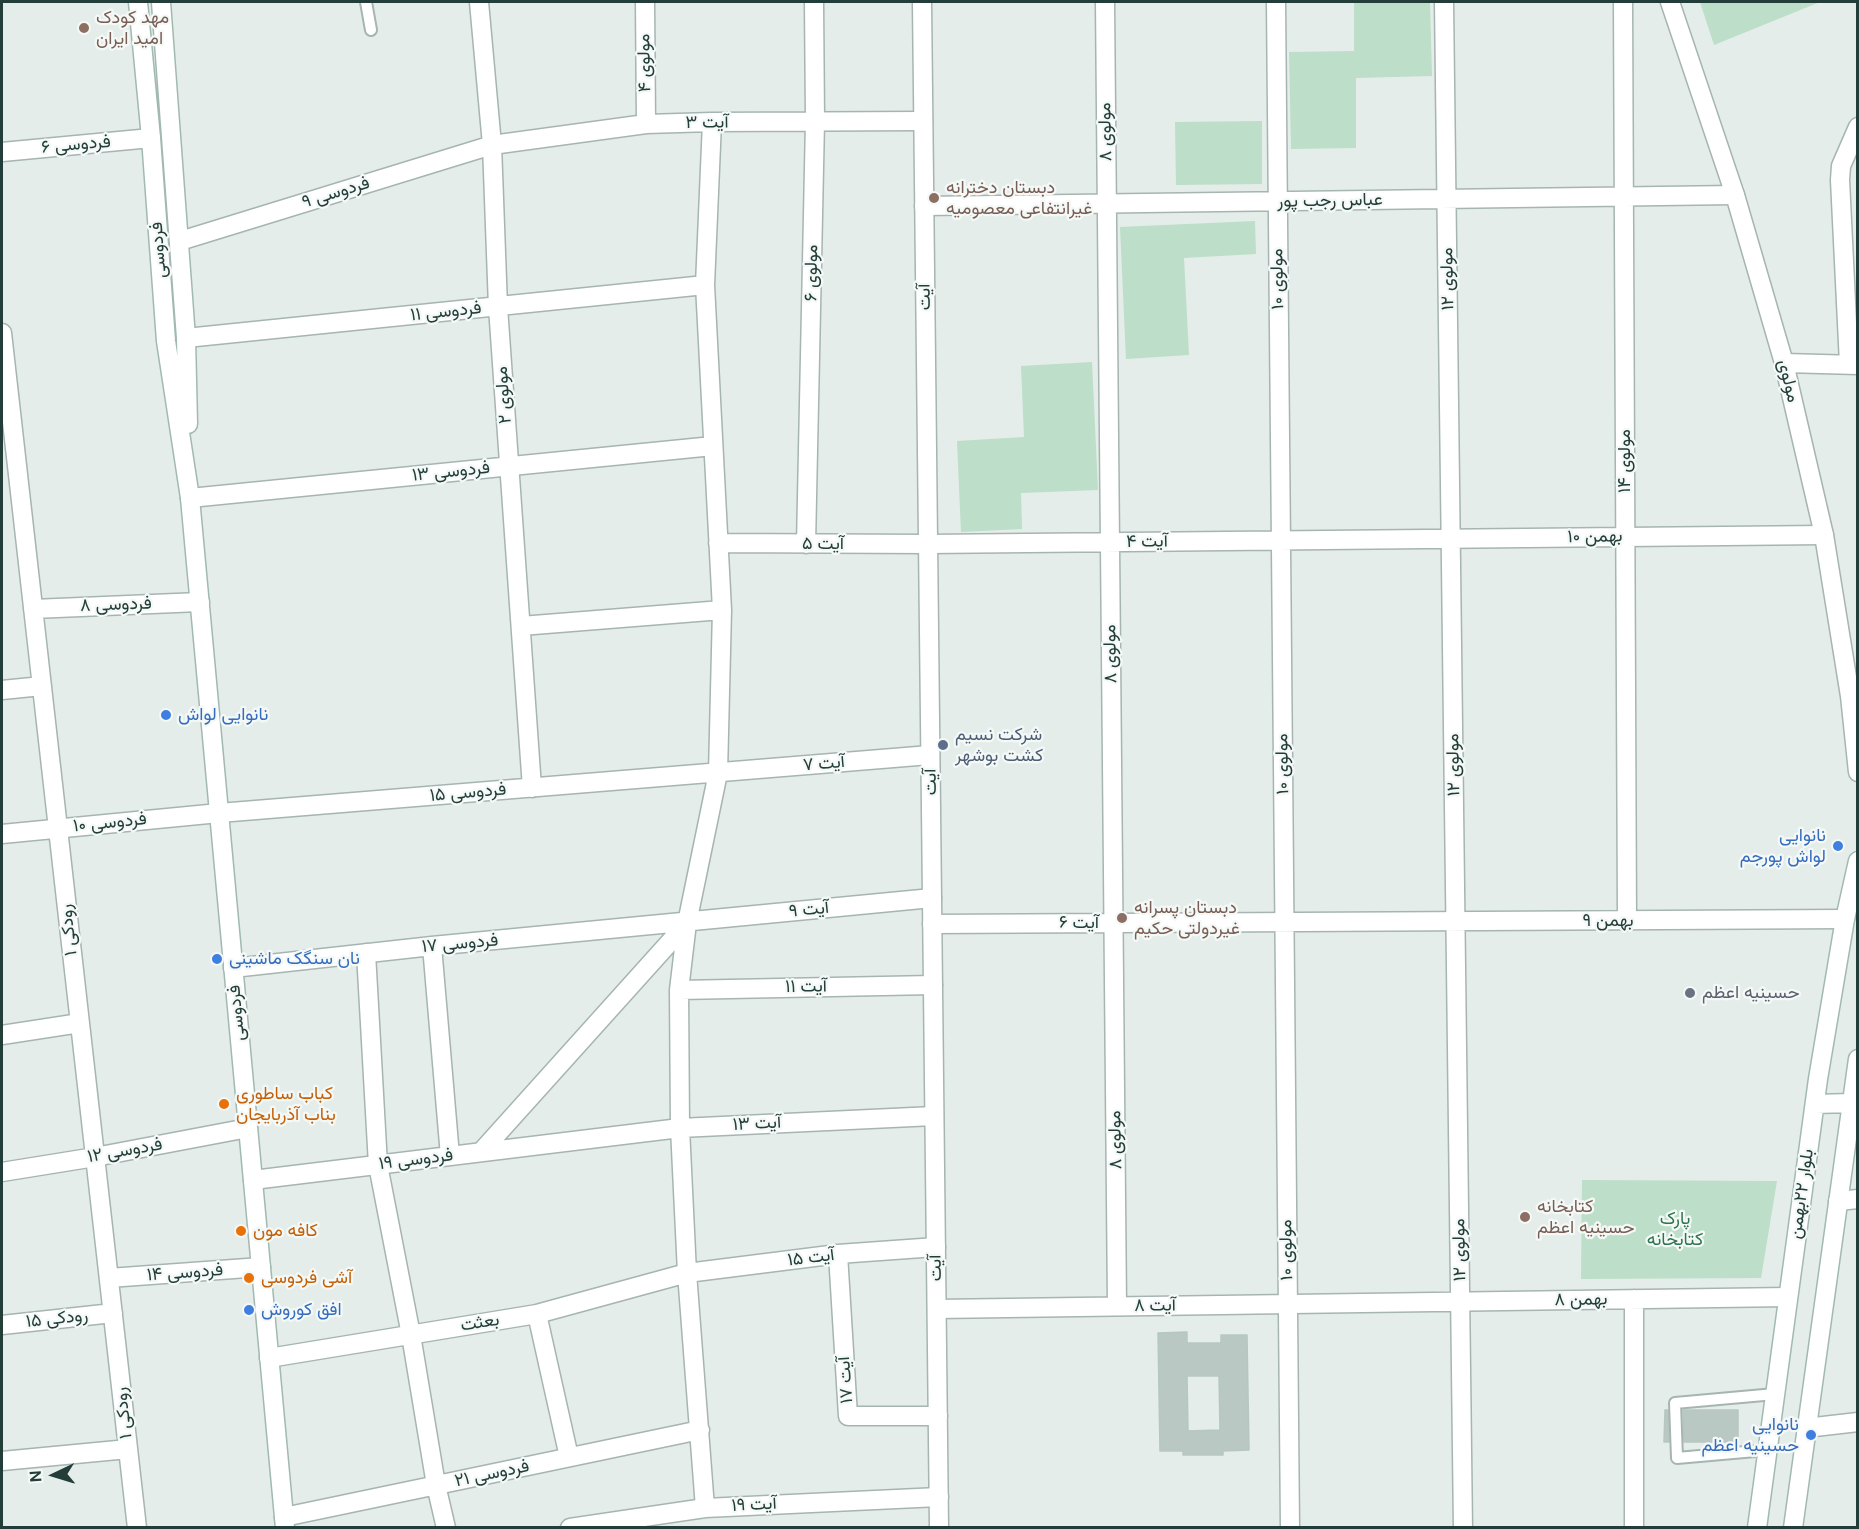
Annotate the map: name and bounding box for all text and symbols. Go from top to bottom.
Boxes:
place label: مهد کودک امید ایران [96,7,169,50]
marker: مهد کودک امید ایران [77,21,91,35]
street label: مولوی ۴ [634,34,656,92]
street label: مولوی ۸ [1095,102,1117,162]
street label: آیت ۳ [685,112,729,134]
street label: فردوسی ۶ [40,131,112,159]
street label: فردوسی ۹ [300,172,372,214]
place label: دبستان دخترانه غیرانتفاعی معصومیه [946,177,1092,219]
street label: عباس رجب پور [1277,189,1383,213]
marker: دبستان دخترانه غیرانتفاعی معصومیه [927,191,941,205]
street label: فردوسی [146,221,172,279]
street label: مولوی ۶ [801,244,823,302]
street label: مولوی ۱۲ [1437,247,1459,311]
street label: مولوی ۱۰ [1267,248,1289,310]
street label: آیت [914,284,936,310]
street label: فردوسی ۱۱ [409,298,483,326]
street label: مولوی [1772,357,1804,405]
street label: مولوی ۲ [491,365,517,425]
street label: مولوی ۱۴ [1614,429,1636,493]
street label: فردوسی ۱۳ [411,457,491,487]
street label: بهمن ۱۰ [1567,526,1623,548]
street label: آیت ۴ [1126,531,1168,553]
street label: آیت ۵ [802,533,844,555]
street label: فردوسی ۸ [80,593,152,617]
street label: مولوی ۸ [1100,624,1122,684]
place label: نانوایی لواش [178,704,268,726]
marker: نانوایی لواش [159,708,173,722]
place label: شرکت نسیم کشت بوشهر [955,724,1043,766]
street label: مولوی ۱۰ [1272,733,1294,795]
street label: مولوی ۱۲ [1443,733,1465,797]
marker: شرکت نسیم کشت بوشهر [936,738,950,752]
street label: آیت ۷ [802,751,846,777]
street label: آیت [920,769,942,795]
street label: فردوسی ۱۵ [429,779,507,807]
street label: فردوسی ۱۰ [72,808,148,838]
place label: نانوایی لواش پورجم [1740,825,1826,868]
marker: نانوایی لواش پورجم [1831,839,1845,853]
street label: آیت ۹ [788,897,830,923]
place label: دبستان پسرانه غیردولتی حکیم [1134,897,1240,940]
street label: رودکی ۱ [56,903,82,957]
street label: بهمن ۹ [1582,910,1634,932]
marker: دبستان پسرانه غیردولتی حکیم [1115,911,1129,925]
street label: آیت ۶ [1059,912,1099,934]
street label: فردوسی ۱۷ [421,930,499,958]
place label: نان سنگک ماشینی [229,948,360,970]
marker: نان سنگک ماشینی [210,952,224,966]
street label: آیت ۱۱ [785,976,827,998]
place label: حسینیه اعظم [1702,982,1800,1004]
street label: فردوسی [224,984,250,1042]
marker: حسینیه اعظم [1683,986,1697,1000]
place label: کباب ساطوری بناب آذربایجان [236,1083,336,1126]
marker: کباب ساطوری بناب آذربایجان [217,1097,231,1111]
street label: مولوی ۸ [1105,1110,1127,1170]
street label: آیت ۱۳ [732,1112,782,1136]
street label: فردوسی ۱۲ [86,1134,164,1168]
street label: فردوسی ۱۹ [378,1145,454,1175]
street label: بلوار ۲۲بهمن [1785,1148,1819,1240]
place label: کتابخانه حسینیه اعظم [1537,1196,1635,1238]
park label: پارک کتابخانه [1647,1208,1703,1250]
marker: کتابخانه حسینیه اعظم [1518,1210,1532,1224]
street label: مولوی ۱۲ [1449,1218,1471,1282]
street label: مولوی ۱۰ [1276,1219,1298,1281]
place label: کافه مون [253,1220,318,1242]
marker: کافه مون [234,1224,248,1238]
street label: آیت ۱۵ [786,1244,836,1272]
street label: آیت [925,1255,947,1281]
street label: فردوسی ۱۴ [146,1260,224,1286]
place label: آشی فردوسی [261,1267,352,1289]
marker: آشی فردوسی [242,1271,256,1285]
street label: بهمن ۸ [1554,1289,1608,1311]
street label: آیت ۸ [1134,1295,1176,1317]
place label: افق کوروش [261,1299,342,1321]
marker: افق کوروش [242,1303,256,1317]
street label: رودکی ۱۵ [25,1305,89,1333]
street label: بعثت [459,1309,501,1337]
street label: آیت ۱۷ [834,1356,858,1404]
street label: رودکی ۱ [111,1386,137,1440]
place label: نانوایی حسینیه اعظم [1701,1414,1799,1456]
marker: نانوایی حسینیه اعظم [1804,1428,1818,1442]
north arrow [24,1445,84,1505]
street label: فردوسی ۲۱ [453,1456,531,1492]
text: N [25,1470,46,1483]
street label: آیت ۱۹ [731,1493,777,1517]

